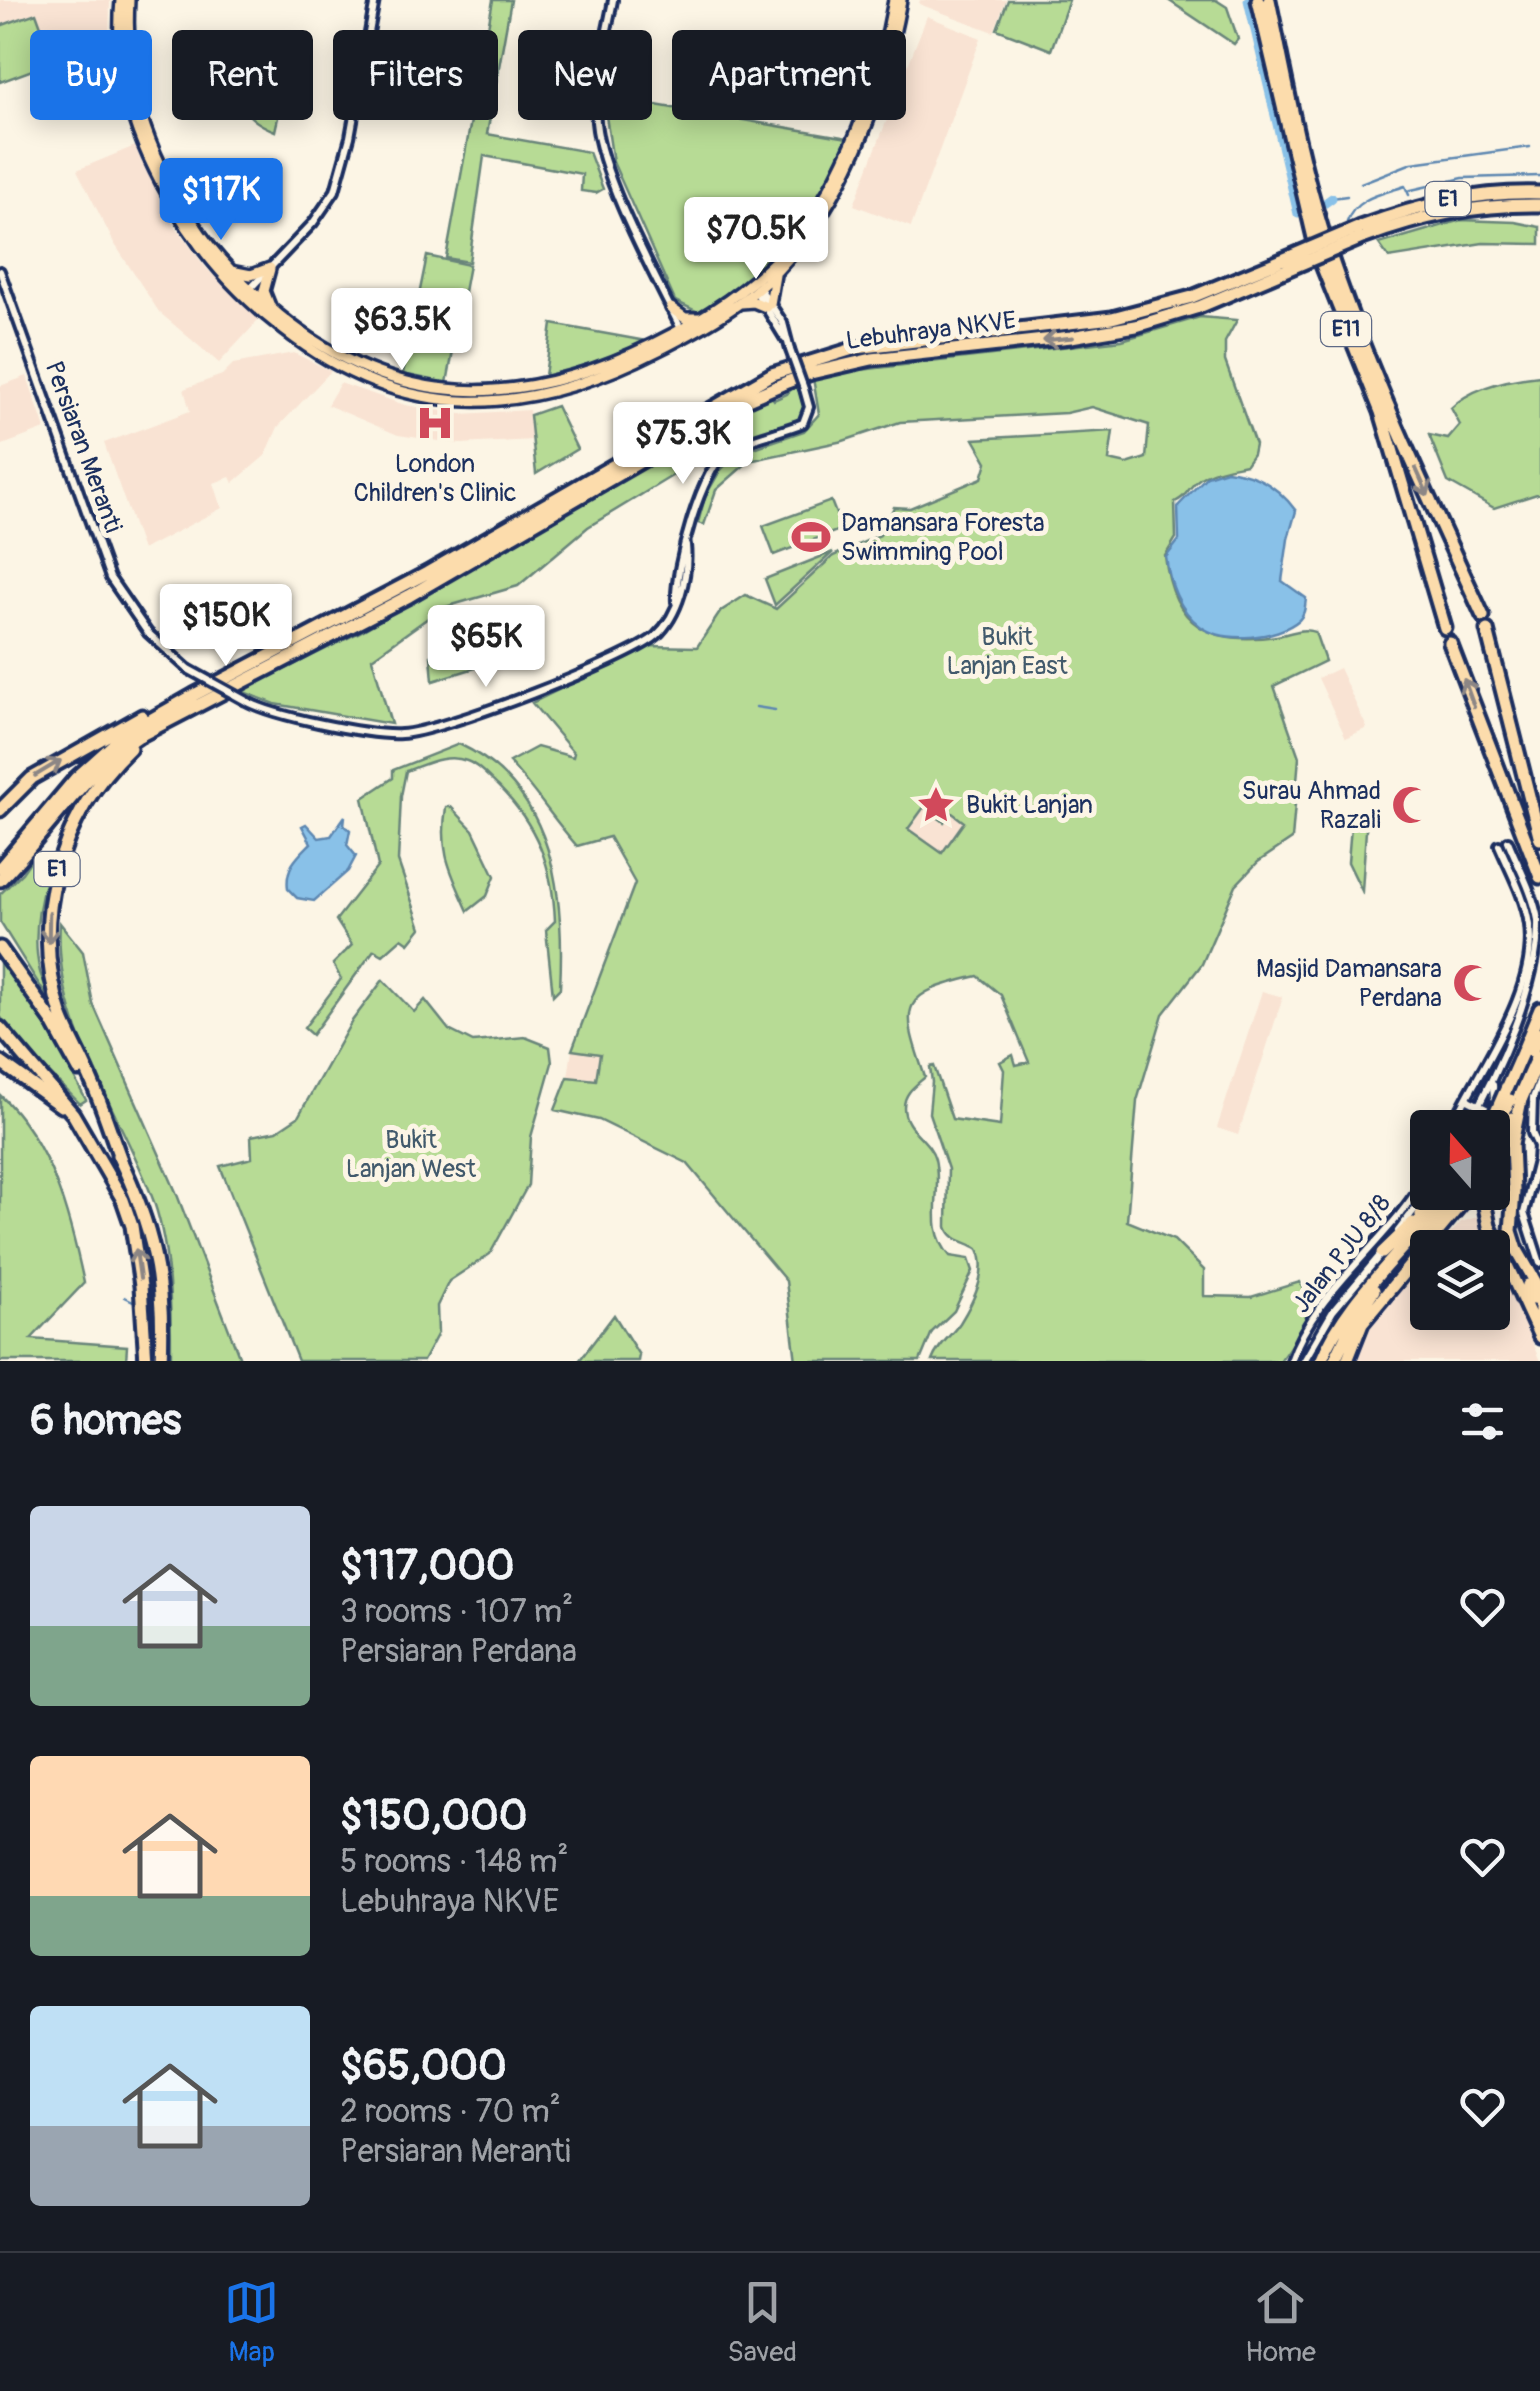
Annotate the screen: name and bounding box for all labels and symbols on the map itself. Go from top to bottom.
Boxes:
pin: $117K [151,158,291,243]
road number: E1 [1426,182,1470,216]
pin: $70.5K [675,197,837,282]
pin: $63.5K [321,288,483,373]
street label: Lebuhraya NKVE [844,305,1018,357]
road number: E11 [1321,312,1371,346]
one-way arrow [1042,330,1074,349]
street label: Persiaran Meranti [38,357,128,537]
hospital icon: London Children's Clinic [414,402,456,444]
pin: $75.3K [602,402,764,487]
place label: London Children's Clinic [354,449,516,509]
one-way arrow [1414,466,1432,497]
place label: Damansara Foresta Swimming Pool [841,508,1045,568]
sports icon: Damansara Foresta Swimming Pool [790,516,832,558]
pin: $150K [156,584,296,669]
pin: $65K [427,605,545,690]
park label: Bukit Lanjan East [946,622,1069,682]
one-way arrow [1459,679,1477,710]
one-way arrow [33,758,62,778]
place label: Surau Ahmad Razali [1242,776,1381,836]
place icon: Bukit Lanjan [915,784,957,826]
mosque icon: Surau Ahmad Razali [1390,784,1432,826]
place label: Bukit Lanjan [966,790,1093,821]
road number: E1 [34,852,80,886]
one-way arrow [39,912,58,944]
place label: Masjid Damansara Perdana [1256,954,1442,1014]
mosque icon: Masjid Damansara Perdana [1451,962,1493,1004]
north arrow [1410,1110,1510,1210]
park label: Bukit Lanjan West [346,1125,477,1185]
street label: Jalan PJU 8/8 [1286,1189,1398,1319]
one-way arrow [129,1248,147,1281]

